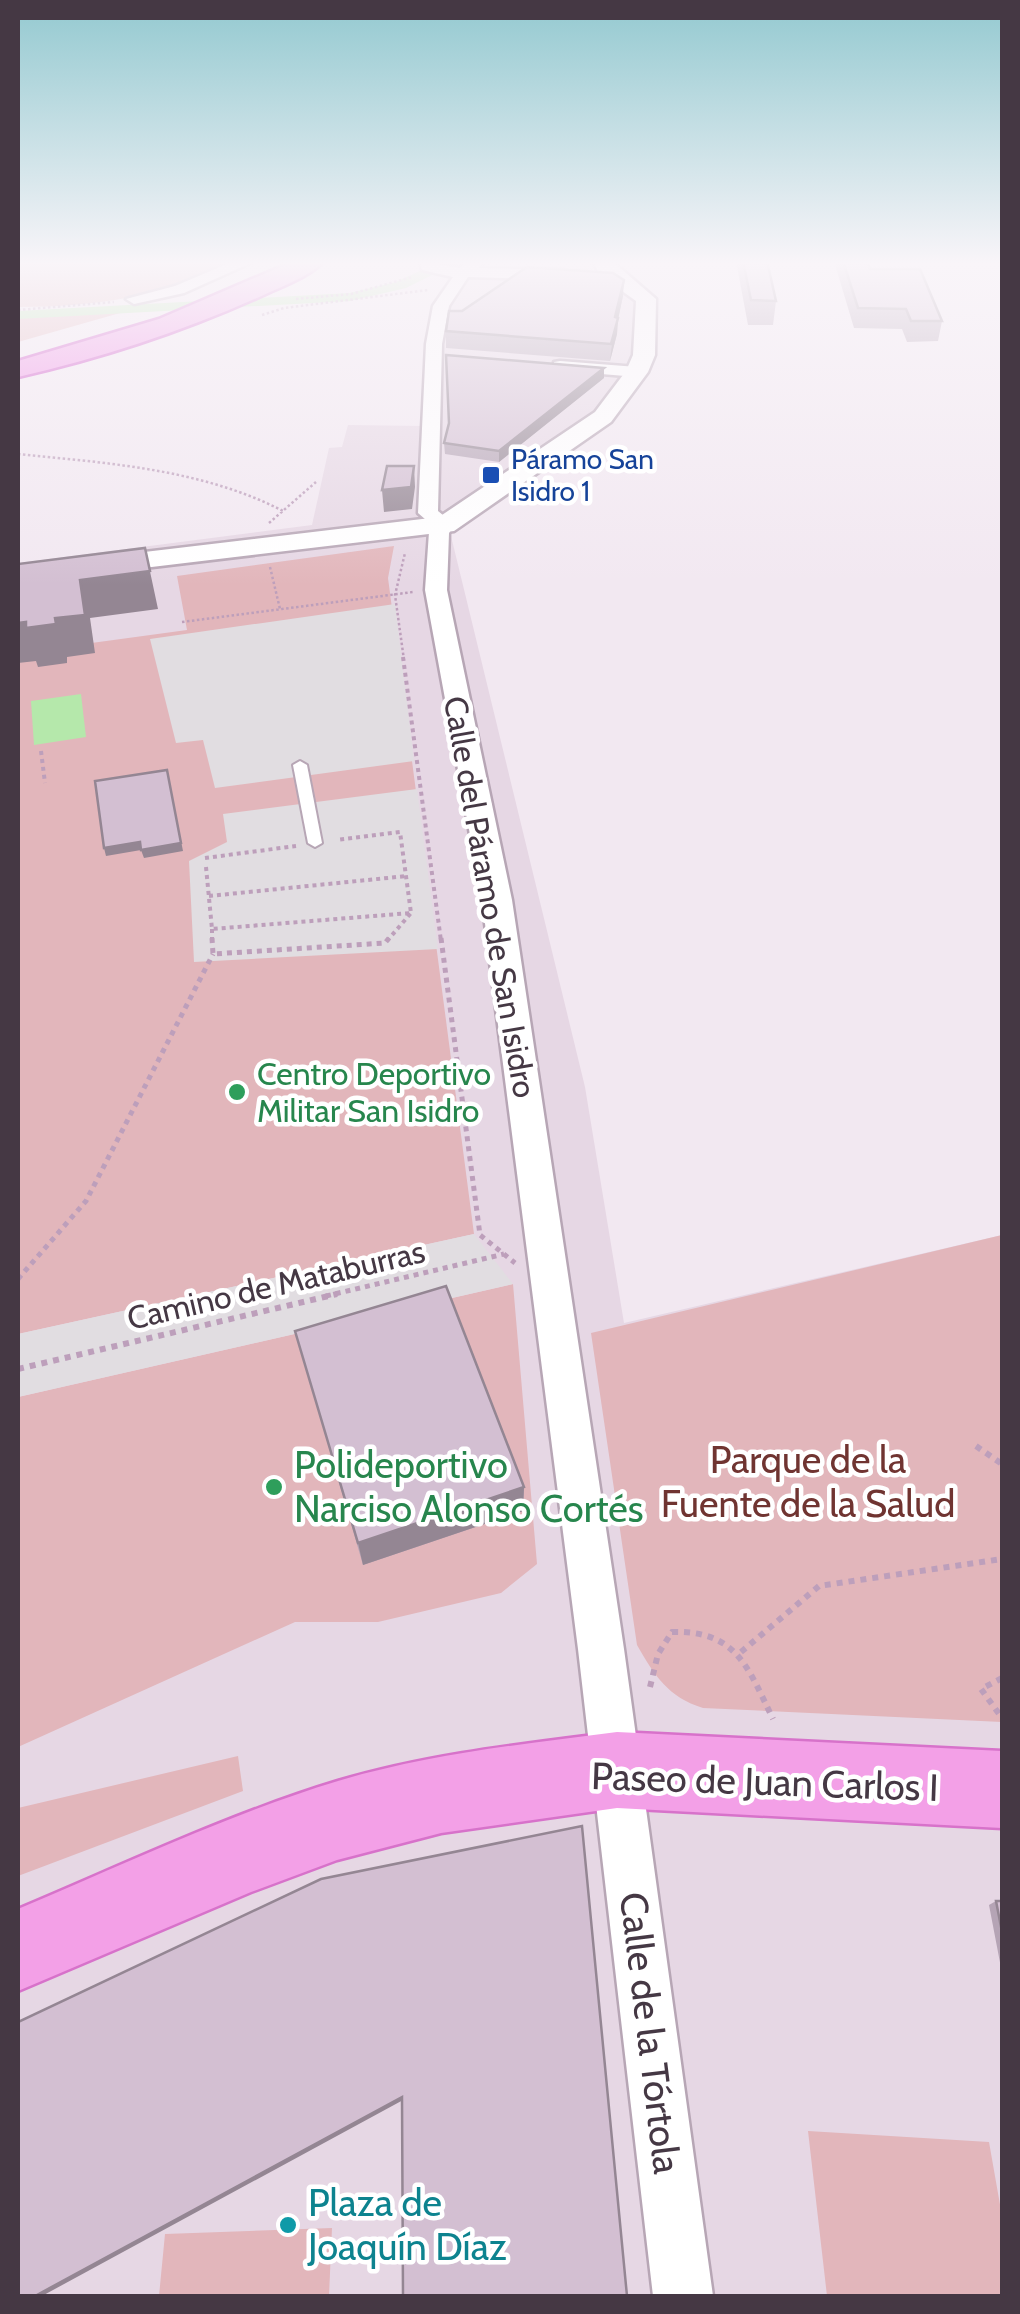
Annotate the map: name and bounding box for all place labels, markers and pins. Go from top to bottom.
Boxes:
place label: Páramo San Isidro 1 [511,442,654,508]
marker: Páramo San Isidro 1 [480,464,502,486]
place label: Centro Deportivo Militar San Isidro [257,1054,491,1130]
marker: Centro Deportivo Militar San Isidro [226,1081,248,1103]
place label: Polideportivo Narciso Alonso Cortés [294,1441,644,1532]
marker: Polideportivo Narciso Alonso Cortés [263,1476,285,1498]
place label: Plaza de Joaquín Díaz [307,2179,507,2270]
marker: Plaza de Joaquín Díaz [277,2214,299,2236]

